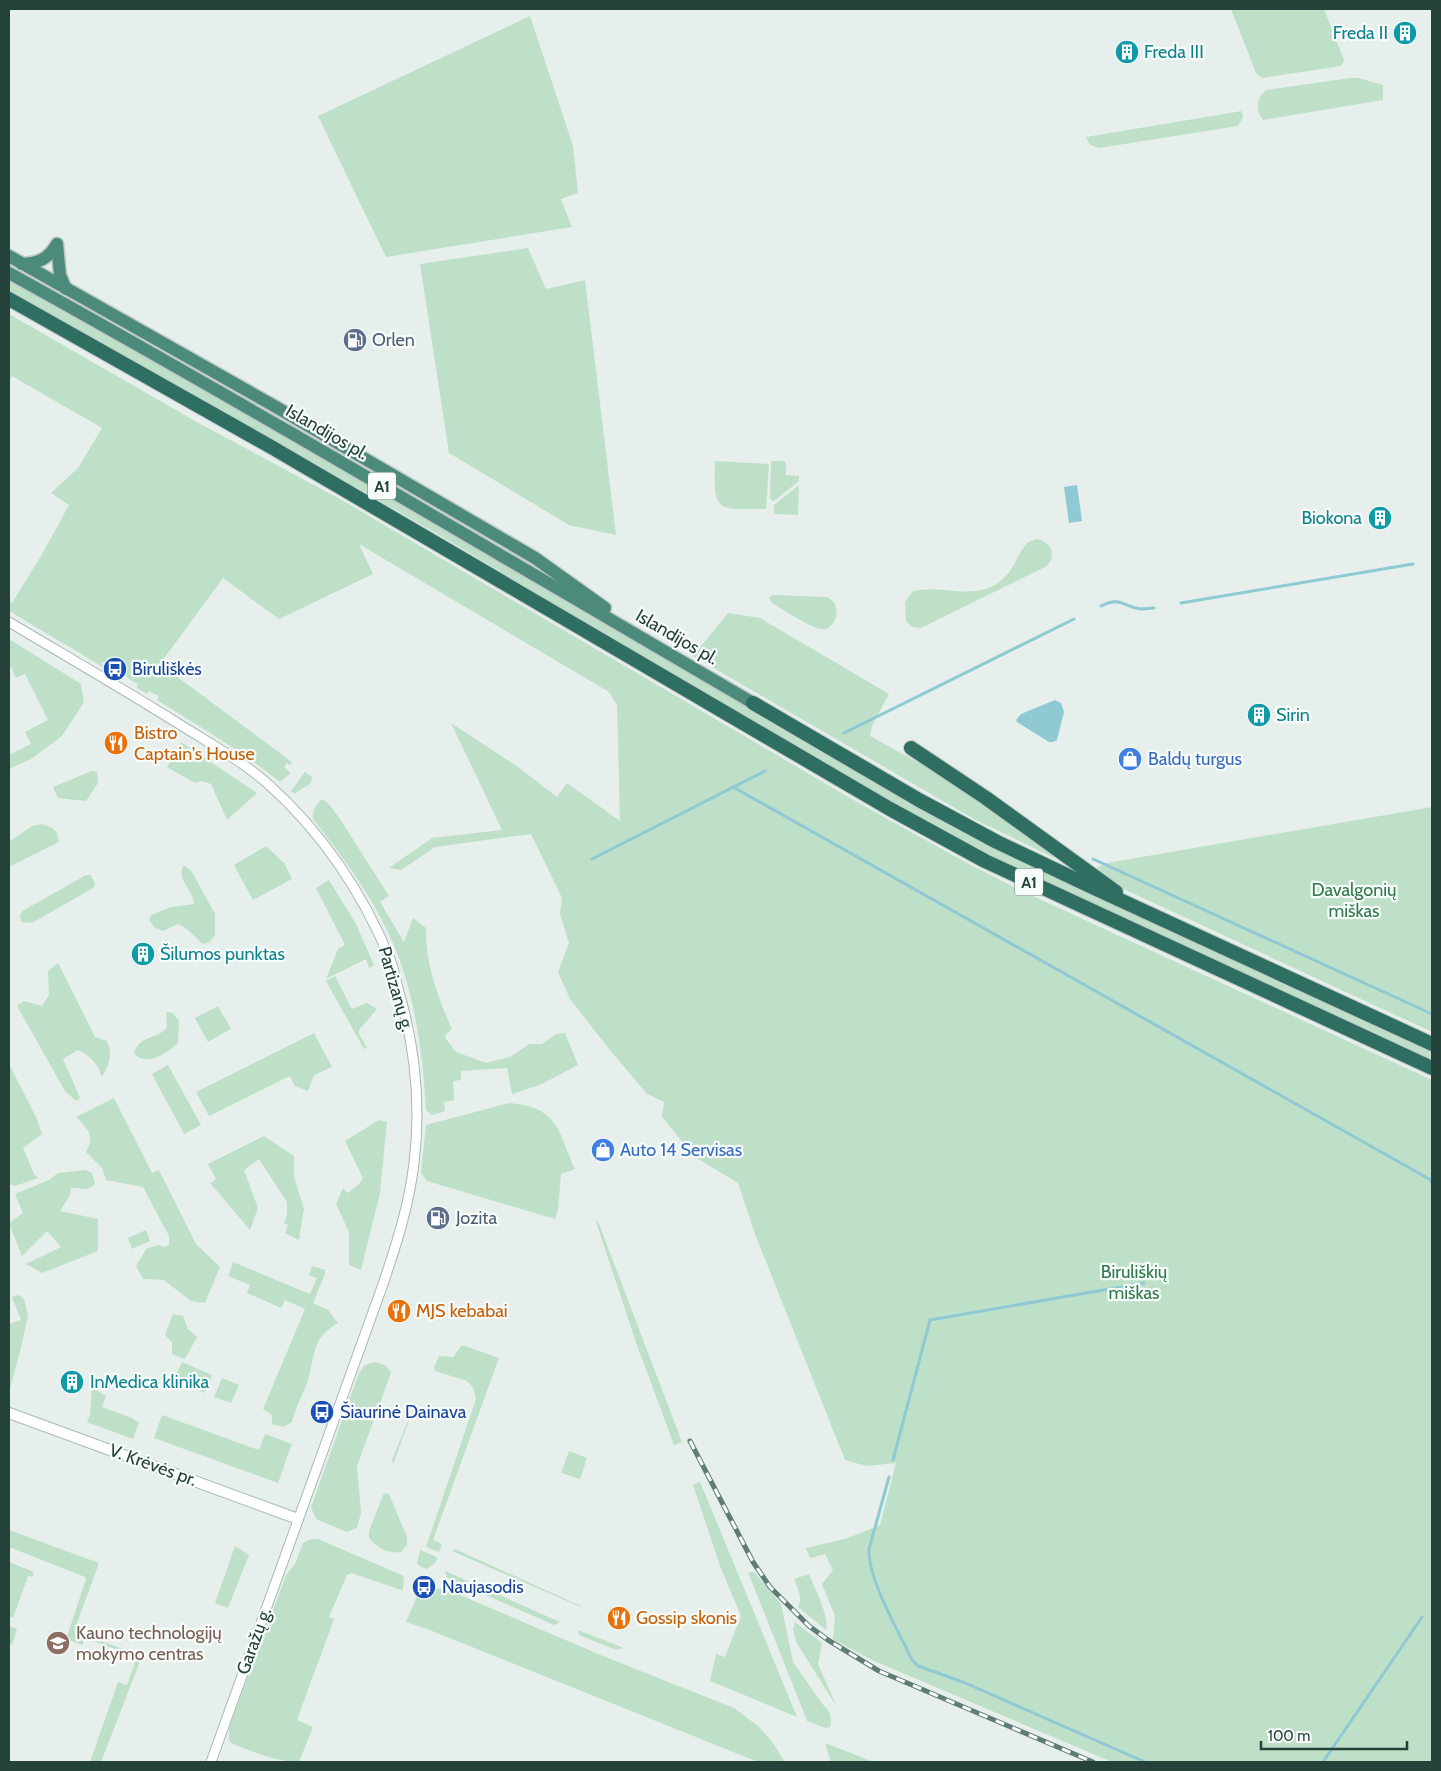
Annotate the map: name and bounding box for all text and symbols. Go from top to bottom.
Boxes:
building icon: Freda II [1392,20,1418,46]
place label: Freda II [1333,22,1388,44]
building icon: Freda III [1114,39,1140,65]
place label: Freda III [1144,41,1204,63]
fuel station icon: Orlen [342,327,368,353]
place label: Orlen [372,329,415,351]
street label: Islandijos pl. [282,400,372,464]
road number: A1 [368,472,396,500]
building icon: Biokona [1367,505,1393,531]
place label: Biokona [1301,507,1362,529]
street label: Islandijos pl. [632,605,722,669]
bus stop icon: Biruliškės [102,656,128,682]
place label: Biruliškės [132,658,202,680]
building icon: Sirin [1246,702,1272,728]
place label: Sirin [1276,704,1310,726]
place label: Bistro Captain's House [134,722,255,765]
restaurant icon: Bistro Captain's House [103,730,129,756]
shop icon: Baldų turgus [1117,746,1143,772]
place label: Baldų turgus [1148,748,1242,770]
road number: A1 [1015,869,1043,896]
park label: Davalgonių miškas [1311,879,1397,922]
building icon: Šilumos punktas [130,941,156,967]
place label: Šilumos punktas [160,943,285,965]
street label: Partizanų g. [373,944,419,1034]
shop icon: Auto 14 Servisas [590,1137,616,1163]
place label: Auto 14 Servisas [620,1139,742,1161]
fuel station icon: Jozita [425,1205,451,1231]
place label: Jozita [455,1207,497,1229]
park label: Biruliškių miškas [1101,1261,1168,1304]
restaurant icon: MJS kebabai [386,1298,412,1324]
place label: MJS kebabai [416,1300,508,1322]
building icon: InMedica klinika [59,1369,85,1395]
place label: InMedica klinika [90,1371,209,1393]
bus stop icon: Šiaurinė Dainava [309,1399,335,1425]
place label: Šiaurinė Dainava [340,1401,467,1423]
street label: V. Krėvės pr. [106,1439,200,1491]
bus stop icon: Naujasodis [411,1574,437,1600]
place label: Naujasodis [442,1576,524,1598]
street label: Garažų g. [232,1605,276,1677]
restaurant icon: Gossip skonis [606,1605,632,1631]
place label: Gossip skonis [636,1607,737,1629]
place label: Kauno technologijų mokymo centras [76,1622,222,1665]
school or university icon: Kauno technologijų mokymo centras [45,1630,71,1656]
scale bar [1261,1718,1407,1750]
text: 100 m [1268,1727,1310,1745]

